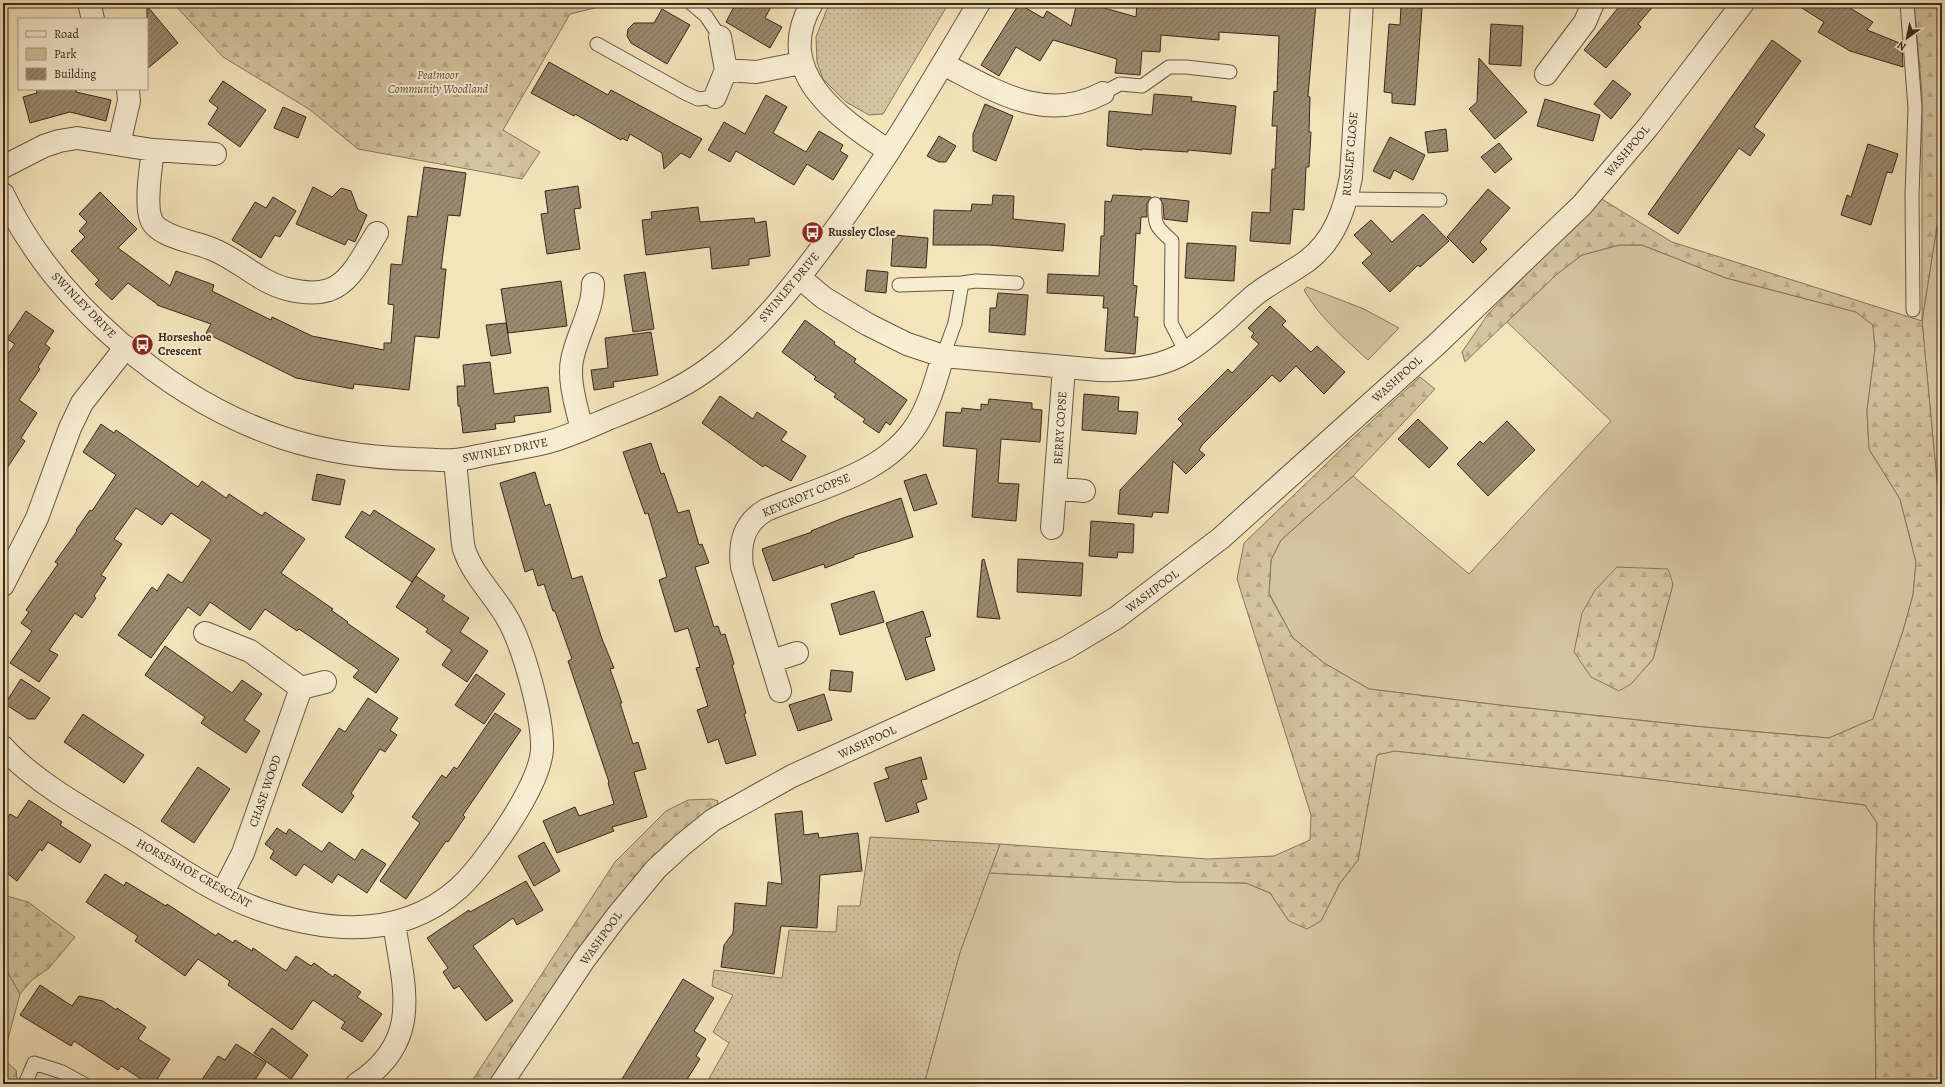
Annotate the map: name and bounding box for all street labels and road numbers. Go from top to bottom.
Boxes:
street label: RUSSLEY CLOSE [1338,111,1362,197]
street label: WASHPOOL [1600,121,1654,181]
street label: SWINLEY DRIVE [755,249,823,325]
street label: SWINLEY DRIVE [48,268,120,342]
street label: WASHPOOL [1368,352,1426,406]
street label: BERRY COPSE [1049,391,1071,465]
street label: SWINLEY DRIVE [461,434,549,466]
street label: KEYCROFT COPSE [759,469,853,521]
street label: WASHPOOL [1121,565,1182,617]
street label: WASHPOOL [834,721,899,763]
street label: CHASE WOOD [245,753,285,829]
street label: HORSESHOE CRESCENT [134,835,255,912]
street label: WASHPOOL [576,907,626,969]

